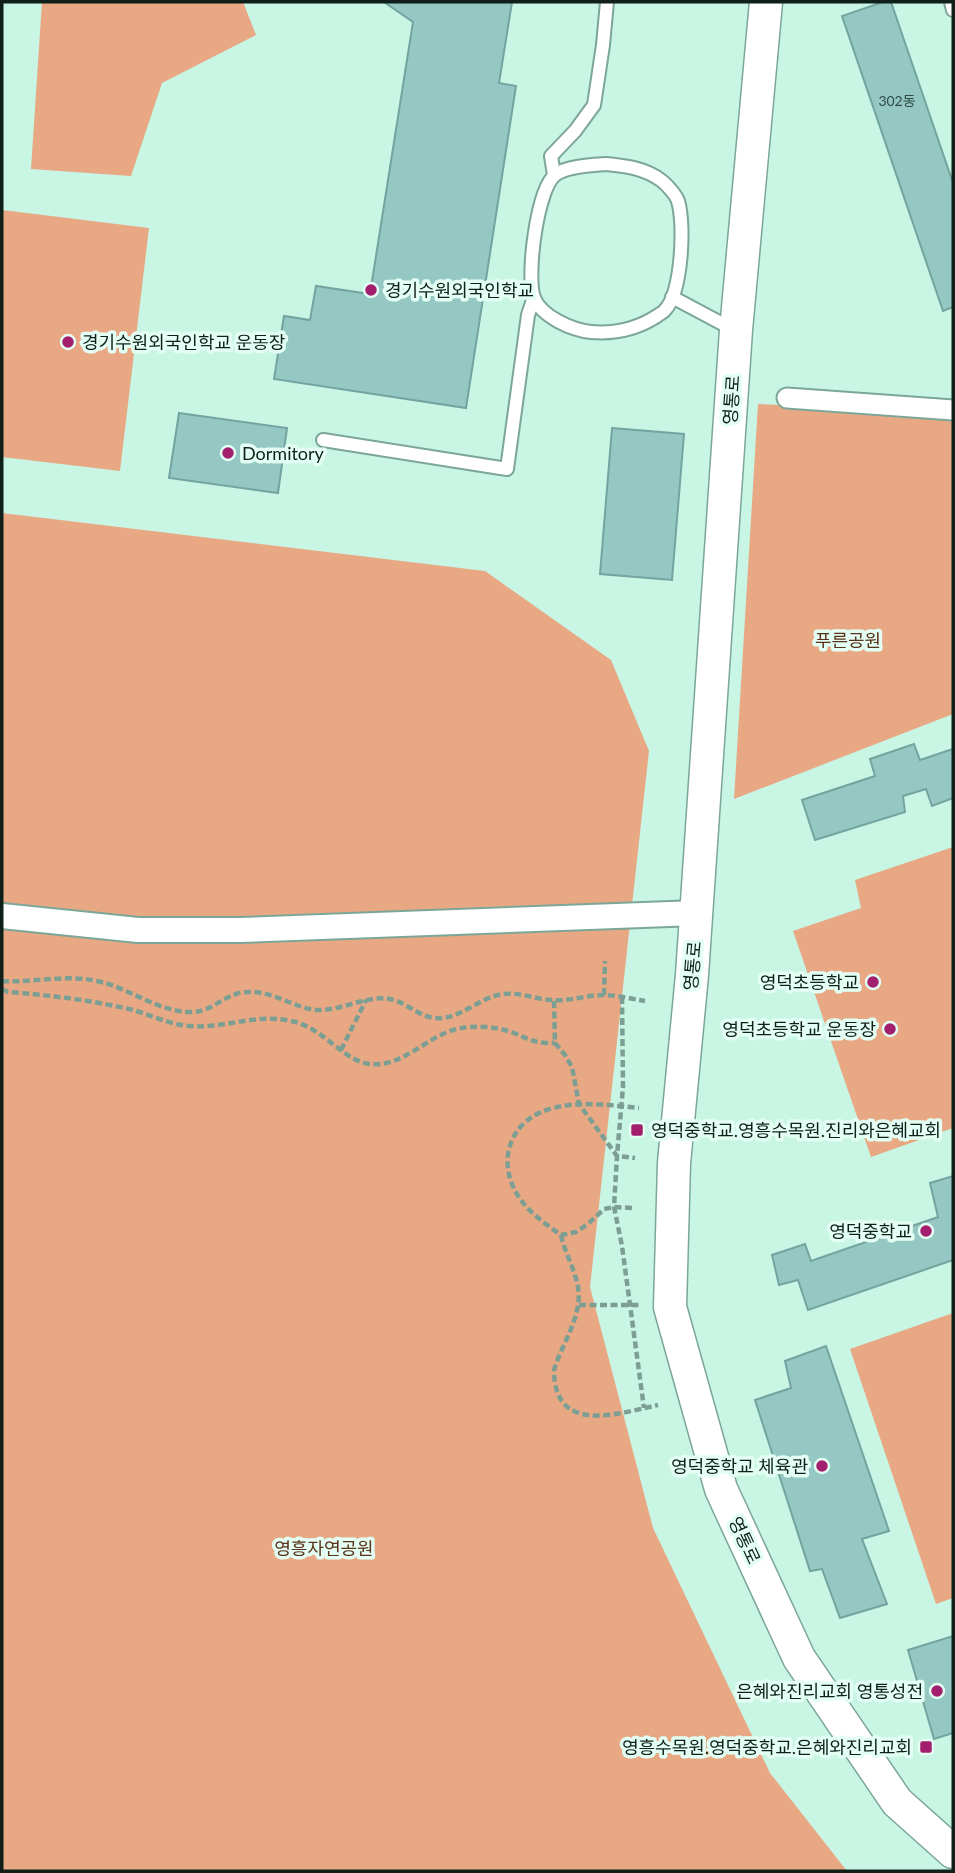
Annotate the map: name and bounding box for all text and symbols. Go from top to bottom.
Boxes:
house number: 302동 [878,92,916,109]
place label: 경기수원외국인학교 [385,279,534,301]
marker: 경기수원외국인학교 [363,282,379,298]
place label: 경기수원외국인학교 운동장 [82,331,285,353]
marker: 경기수원외국인학교 운동장 [60,334,76,350]
street label: 영통로 [718,374,744,426]
place label: Dormitory [242,442,325,464]
marker: Dormitory [220,445,236,461]
park label: 푸른공원 [815,629,881,651]
street label: 영통로 [679,940,705,992]
place label: 영덕초등학교 [760,971,859,993]
marker: 영덕초등학교 [865,974,881,990]
place label: 영덕초등학교 운동장 [722,1018,876,1040]
marker: 영덕초등학교 운동장 [882,1021,898,1037]
place label: 영덕중학교.영흥수목원.진리와은혜교회 [651,1119,941,1141]
marker: 영덕중학교.영흥수목원.진리와은혜교회 [629,1122,645,1138]
place label: 영덕중학교 [829,1220,912,1242]
marker: 영덕중학교 [918,1223,934,1239]
place label: 영덕중학교 체육관 [671,1455,808,1477]
marker: 영덕중학교 체육관 [814,1458,830,1474]
street label: 영통로 [725,1513,765,1567]
park label: 영흥자연공원 [274,1537,374,1559]
place label: 은혜와진리교회 영통성전 [736,1680,923,1702]
marker: 은혜와진리교회 영통성전 [929,1683,945,1699]
place label: 영흥수목원.영덕중학교.은혜와진리교회 [622,1736,912,1758]
marker: 영흥수목원.영덕중학교.은혜와진리교회 [918,1739,934,1755]

